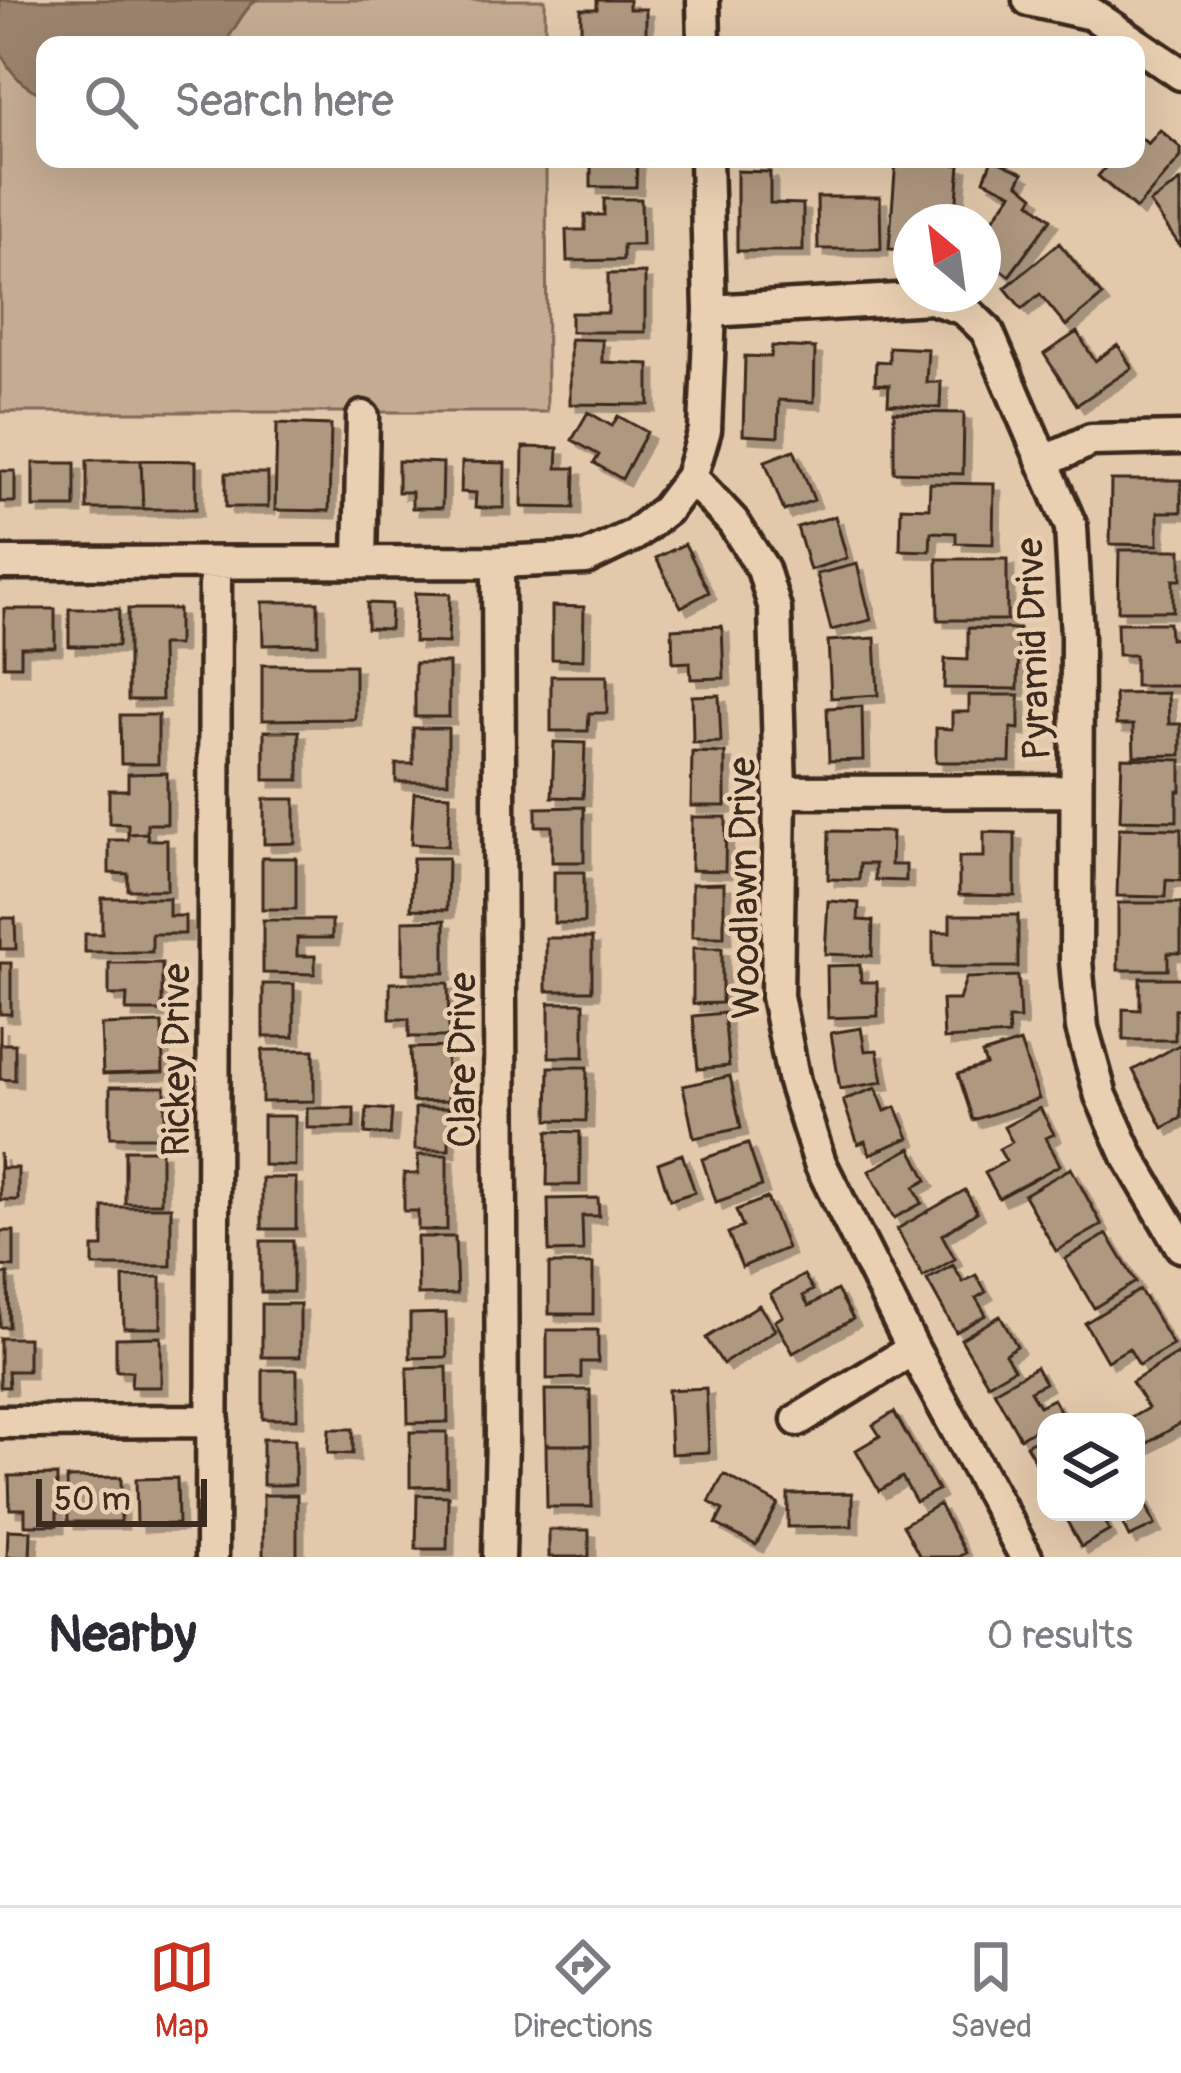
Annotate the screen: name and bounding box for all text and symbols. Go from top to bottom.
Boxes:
search box [36,36,1145,168]
icon: search [78,69,144,135]
text: Search here [174,74,394,130]
north arrow [893,204,1001,312]
street label: Pyramid Drive [1005,537,1062,761]
street label: Woodlawn Drive [718,757,771,1019]
street label: Rickey Drive [152,963,201,1157]
street label: Clare Drive [438,972,487,1148]
map controls [1037,1413,1145,1521]
button: layers [1037,1413,1145,1521]
scale bar [36,1473,207,1526]
text: 50 m [54,1479,131,1520]
text: Nearby [48,1603,196,1667]
text: 0 results [987,1611,1133,1660]
tab: Map [149,1934,215,2047]
tab: Directions [513,1934,653,2047]
tab: Saved [950,1934,1032,2047]

